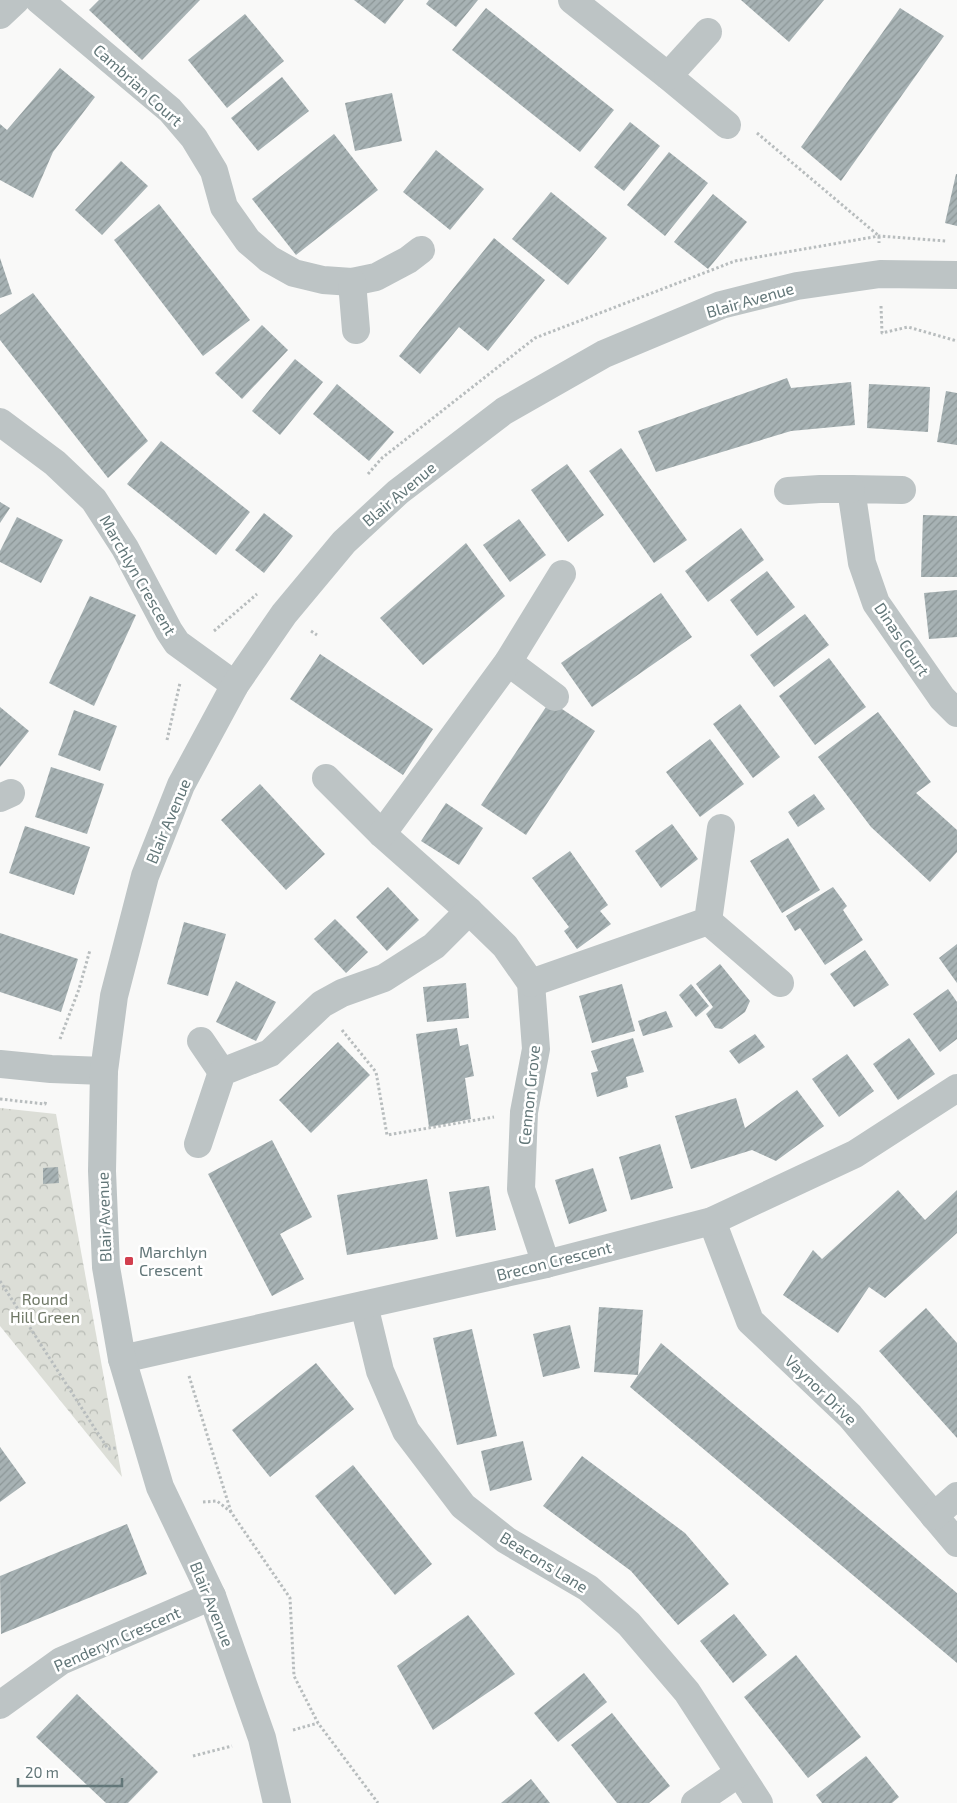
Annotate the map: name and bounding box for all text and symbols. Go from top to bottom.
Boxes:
street label: Cambrian Court [90,40,187,129]
street label: Blair Avenue [704,278,796,321]
street label: Blair Avenue [358,457,439,530]
street label: Marchlyn Crescent [96,511,181,638]
street label: Dinas Court [871,598,934,679]
street label: Blair Avenue [141,776,194,866]
street label: Cennon Grove [514,1044,543,1146]
street label: Blair Avenue [92,1172,115,1262]
street label: Brecon Crescent [494,1237,613,1284]
place label: Marchlyn Crescent [139,1242,207,1279]
marker: Marchlyn Crescent [123,1255,135,1267]
park label: Round Hill Green [10,1289,80,1326]
street label: Vaynor Drive [781,1351,861,1429]
street label: Beacons Lane [497,1527,592,1596]
street label: Blair Avenue [187,1558,238,1649]
street label: Penderyn Crescent [51,1602,183,1675]
scale bar [18,1756,121,1788]
text: 20 m [25,1763,59,1781]

